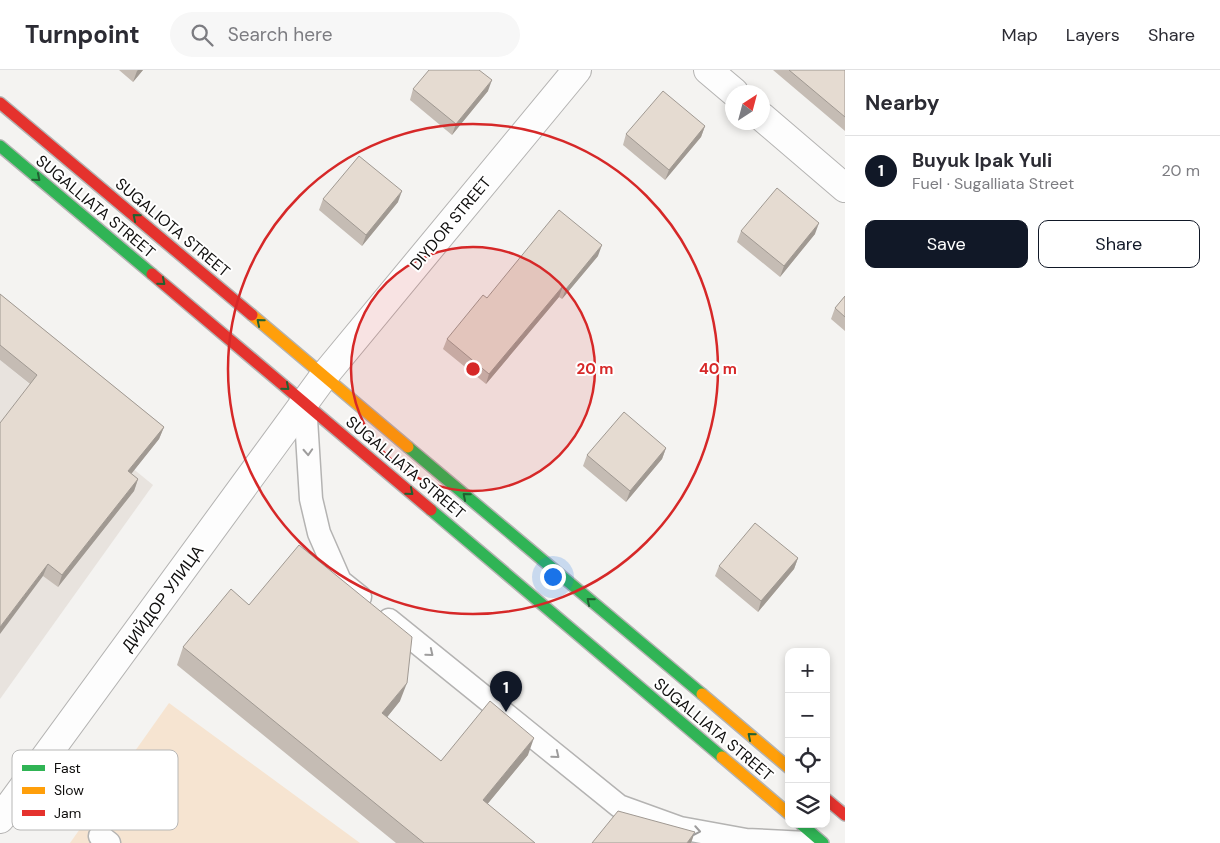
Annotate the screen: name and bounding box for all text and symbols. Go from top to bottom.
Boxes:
search box [170,12,520,57]
text: Turnpoint [25,19,140,50]
icon: search [188,21,216,49]
text: Search here [228,22,333,47]
text: Map [1002,23,1038,47]
text: Layers [1066,23,1120,47]
text: Share [1148,23,1195,47]
north arrow [725,85,770,130]
text: Nearby [865,89,939,117]
text: Buyuk Ipak Yuli [912,148,1052,173]
street label: SUGALLIATA STREET [32,150,160,263]
text: 1 [878,160,884,181]
text: 20 m [1161,160,1200,181]
one-way arrow [32,172,41,181]
street label: DIYDOR STREET [405,172,496,274]
street label: SUGALIOTA STREET [111,173,234,282]
text: Fuel · Sugalliata Street [912,173,1074,194]
one-way arrow [133,215,142,223]
button: Save [865,220,1028,268]
button: Share [1038,220,1200,268]
one-way arrow [156,277,165,286]
one-way arrow [257,319,266,328]
text: 20 m [577,359,613,379]
text: 40 m [699,359,737,379]
centre of rings [464,360,482,378]
one-way arrow [280,381,289,389]
street label: SUGALLIATA STREET [342,411,470,524]
one-way arrow [303,448,314,456]
one-way arrow [404,486,413,495]
one-way arrow [463,493,472,502]
street label: ДИЙДОР УЛИЦА [117,541,208,656]
your location [540,564,566,590]
one-way arrow [587,597,596,606]
one-way arrow [424,648,433,657]
map controls [785,648,830,828]
button: + [785,648,830,693]
pin: 1 [490,671,522,712]
street label: SUGALLIATA STREET [650,673,778,786]
button: − [785,693,830,738]
one-way arrow [748,733,757,742]
button: locate [785,738,830,783]
legend [12,750,178,830]
one-way arrow [550,750,559,758]
text: Fast [54,759,81,777]
text: Slow [54,781,84,799]
button: layers [785,783,830,828]
text: Jam [54,804,81,822]
one-way arrow [692,825,701,835]

